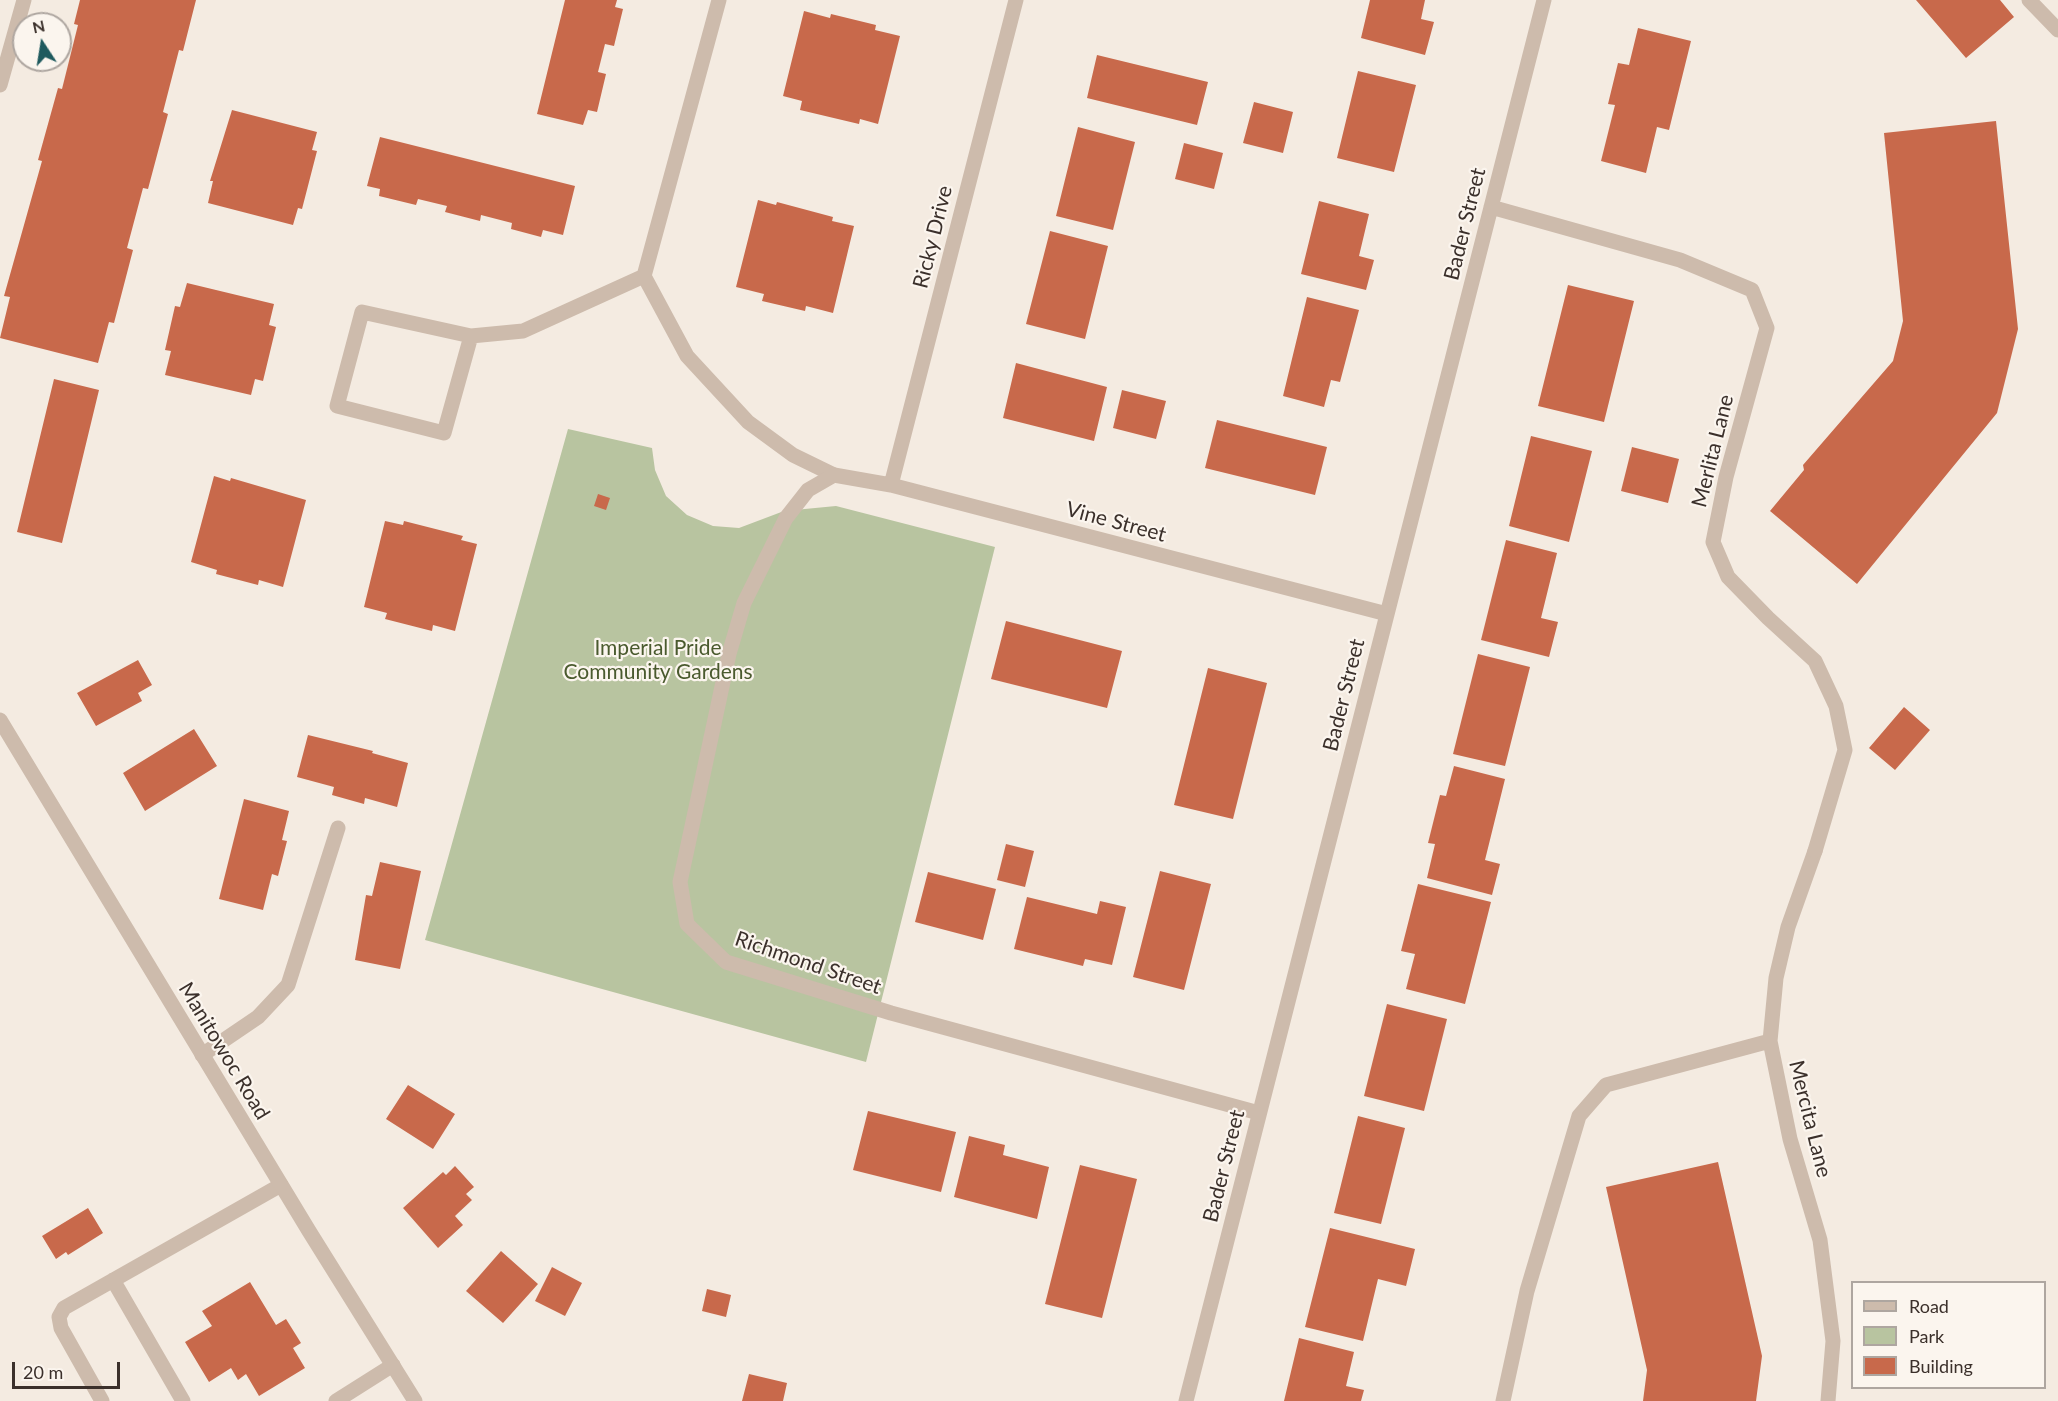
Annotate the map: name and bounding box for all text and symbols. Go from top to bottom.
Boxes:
north arrow [12,12,72,72]
text: N [31,15,47,36]
street label: Bader Street [1439,165,1491,283]
street label: Ricky Drive [908,183,958,291]
street label: Merlita Lane [1687,392,1739,510]
street label: Vine Street [1063,497,1169,547]
park label: Imperial Pride Community Gardens [563,635,753,685]
street label: Bader Street [1318,636,1370,754]
street label: Richmond Street [732,926,884,1000]
street label: Manitowoc Road [173,978,275,1124]
street label: Mercita Lane [1783,1058,1837,1180]
street label: Bader Street [1198,1107,1250,1225]
legend [1851,1281,2046,1389]
text: Road [1909,1295,1949,1317]
text: Park [1909,1325,1944,1347]
scale bar [15,1350,123,1388]
text: Building [1909,1355,1973,1377]
text: 20 m [23,1361,63,1383]

